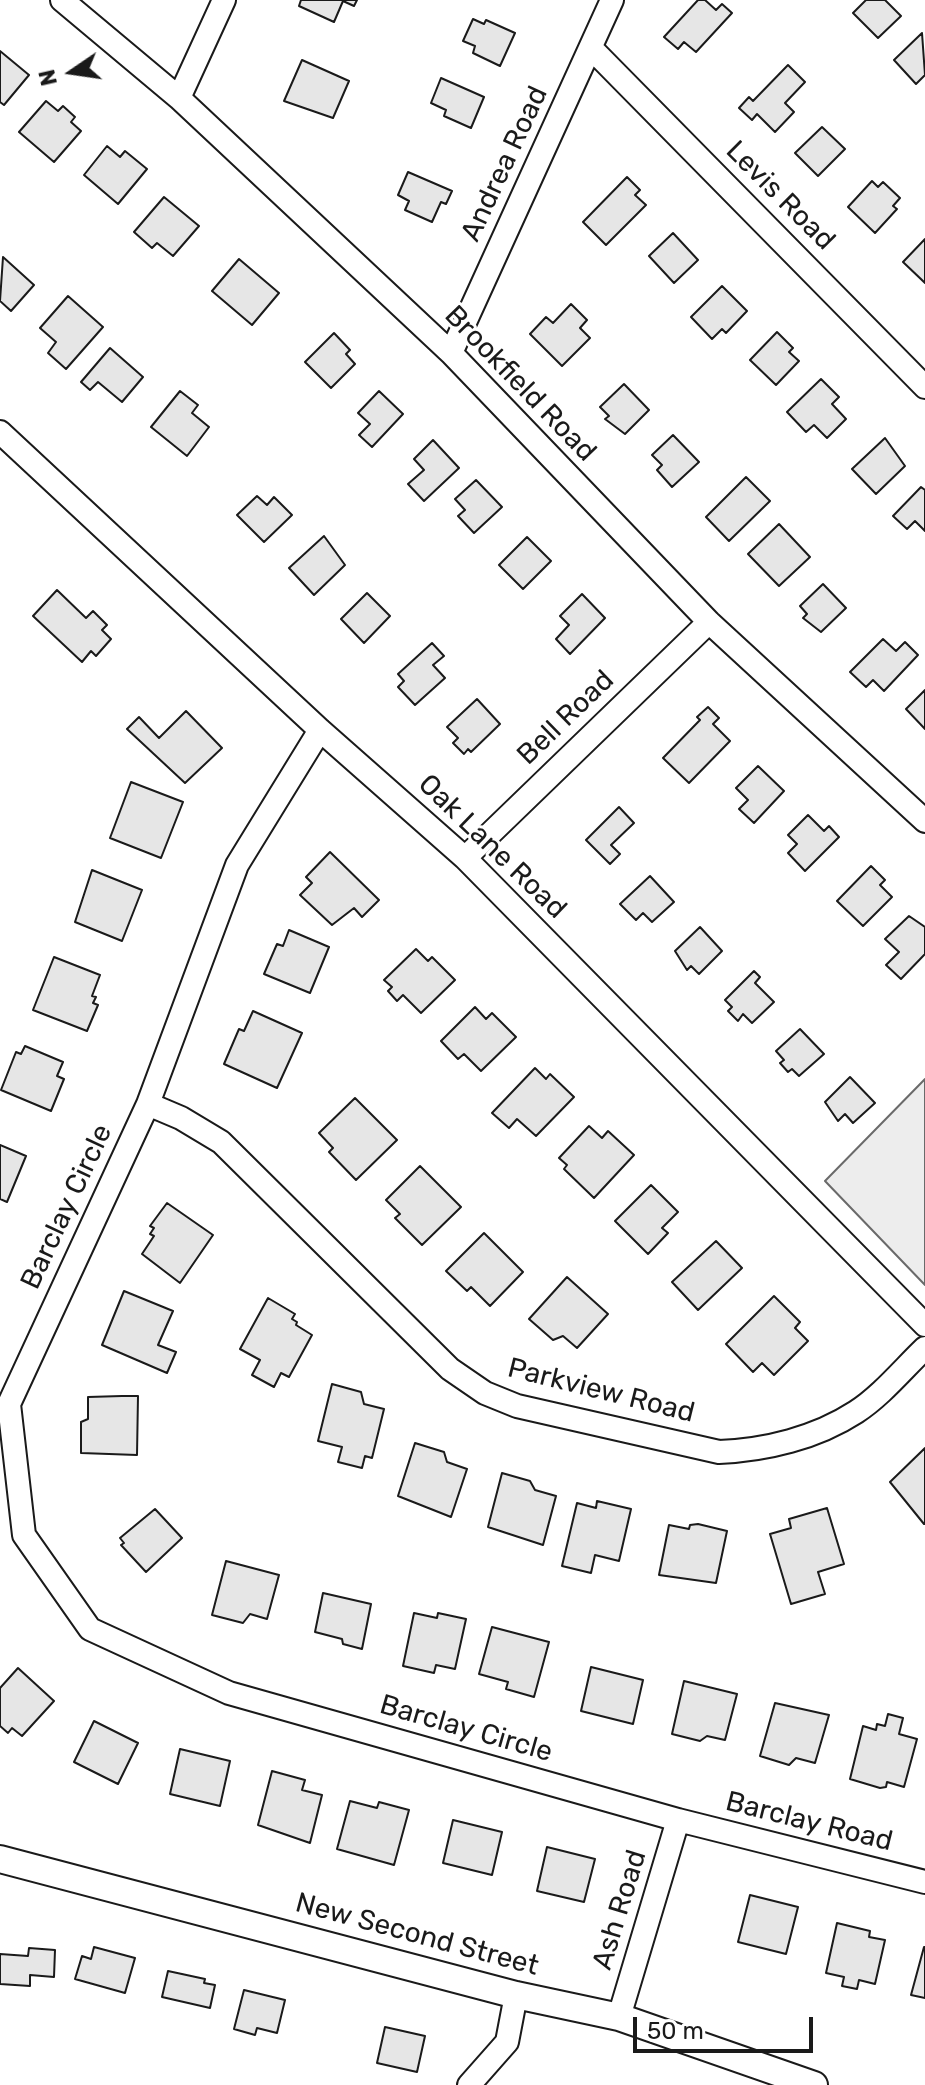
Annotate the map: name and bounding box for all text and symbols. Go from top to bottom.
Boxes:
north arrow [32,32,112,112]
text: N [33,67,63,88]
street label: Andrea Road [454,81,556,247]
street label: Levis Road [718,134,842,258]
street label: Brookfield Road [437,299,603,469]
street label: Bell Road [511,664,621,772]
street label: Oak Lane Road [411,768,573,926]
street label: Barclay Circle [14,1119,120,1295]
street label: Parkview Road [504,1352,698,1430]
street label: Barclay Circle [376,1688,556,1770]
street label: Barclay Road [722,1785,896,1859]
street label: Ash Road [586,1846,654,1974]
street label: New Second Street [292,1886,542,1984]
scale bar [637,2001,817,2051]
text: 50 m [647,2017,704,2045]

